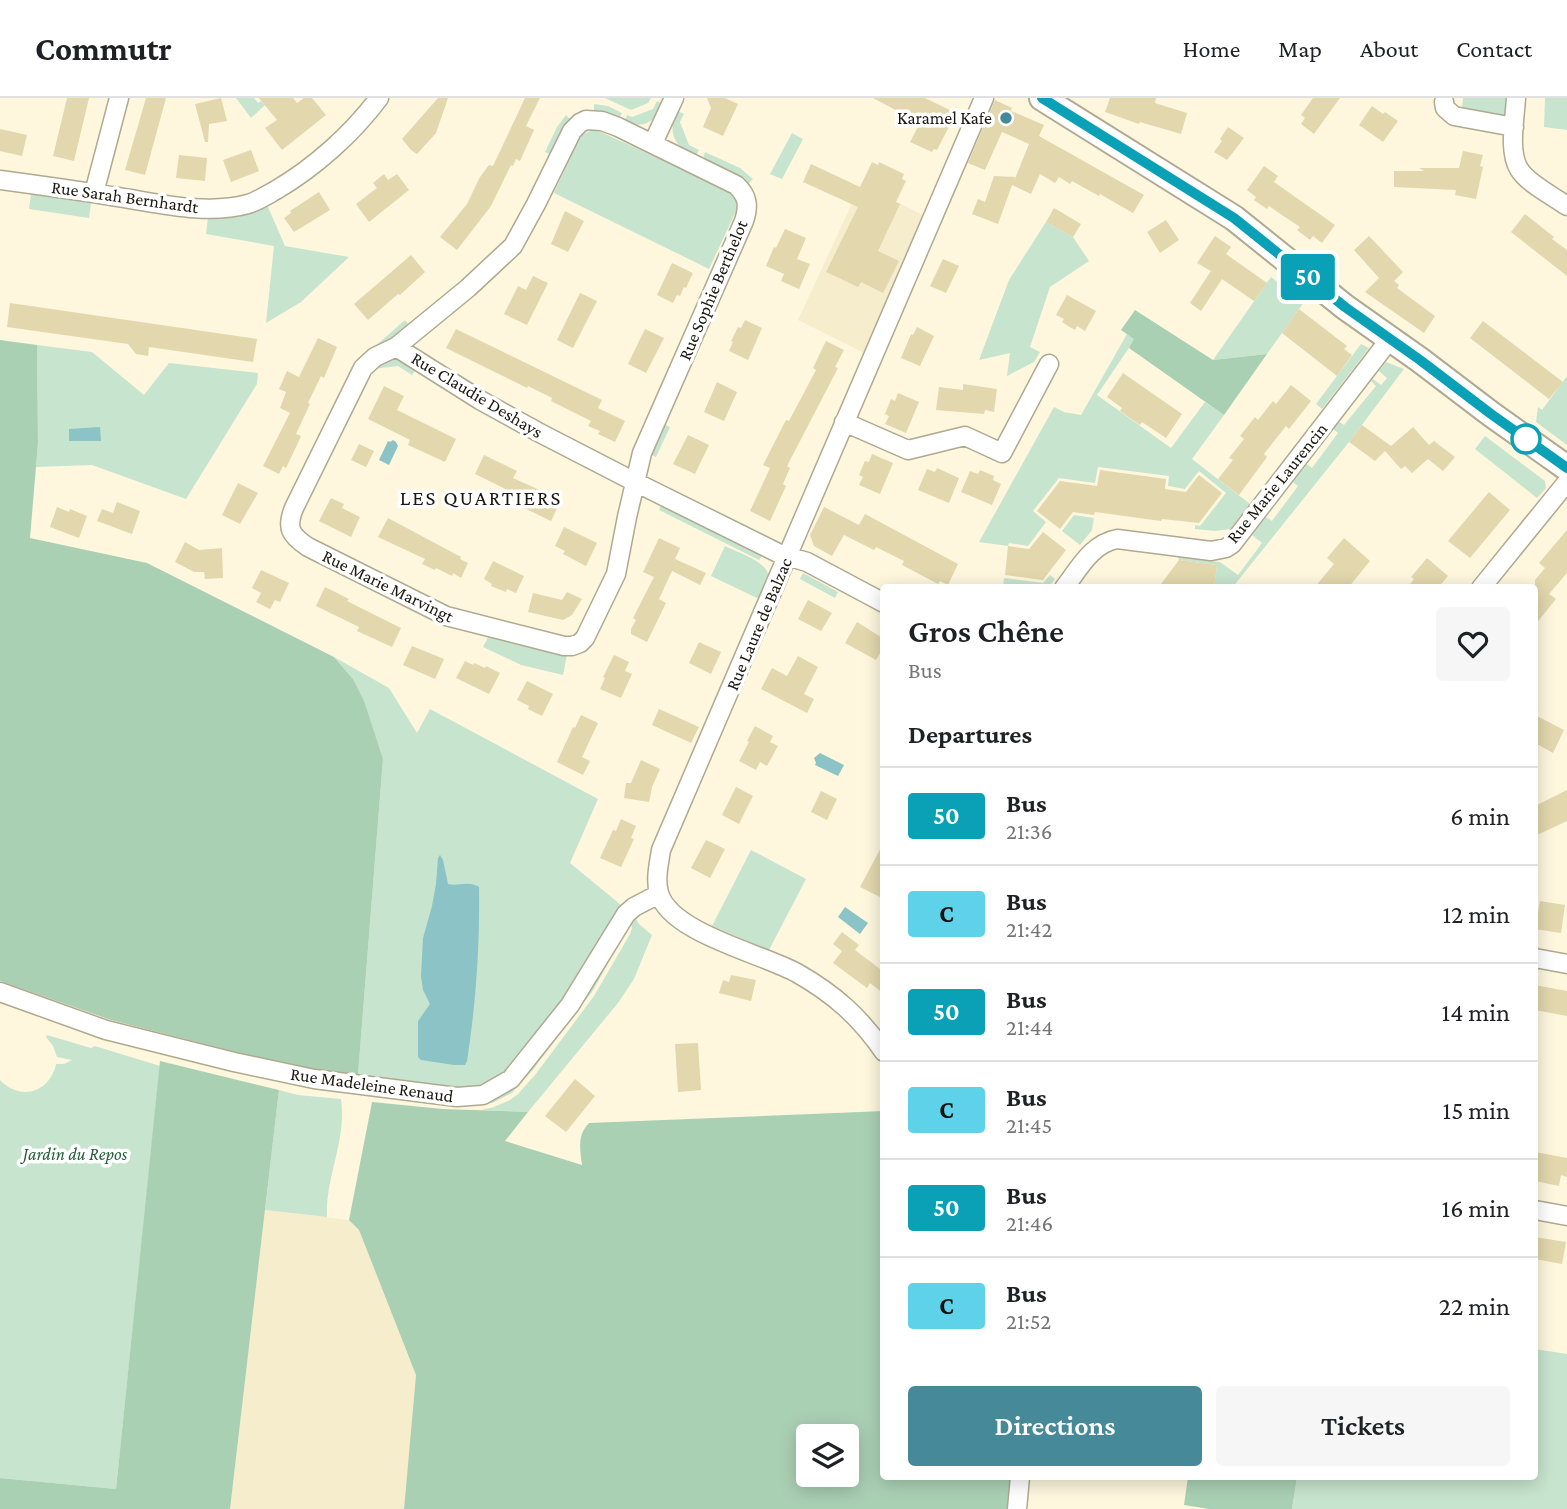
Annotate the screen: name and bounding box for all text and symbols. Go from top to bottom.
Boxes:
text: Commutr [35,30,172,67]
text: Home [1183,35,1240,62]
text: Map [1278,35,1322,62]
text: About [1360,35,1418,62]
text: Contact [1456,35,1532,62]
place label: Karamel Kafe [897,108,992,128]
marker: Karamel Kafe [998,110,1014,126]
street label: Rue Sarah Bernhardt [50,177,201,217]
street label: Rue Sophie Berthelot [674,216,752,363]
line badge: 50 [1276,254,1340,300]
text: 50 [1295,263,1321,290]
street label: Rue Claudie Deshays [408,348,546,442]
street label: Rue Marie Laurencin [1222,419,1332,547]
unlabelled marker [1511,424,1541,454]
district label: LES QUARTIERS [400,486,562,510]
street label: Rue Marie Marvingt [319,546,458,627]
street label: Rue Laure de Balzac [722,554,796,693]
button: heart [1436,607,1510,681]
text: Gros Chêne [908,612,1064,649]
text: Bus [908,657,942,683]
text: Departures [908,720,1032,749]
text: Bus [1006,789,1047,818]
text: 50 [933,802,960,829]
text: 6 min [1450,802,1510,831]
text: 21:36 [1006,818,1052,844]
text: Bus [1006,887,1047,916]
text: C [939,900,954,927]
text: 12 min [1442,900,1510,929]
text: 21:42 [1006,916,1052,942]
text: Bus [1006,985,1047,1014]
text: 50 [933,998,960,1025]
text: 14 min [1442,998,1510,1027]
text: 21:44 [1006,1014,1053,1040]
street label: Rue Madeleine Renaud [289,1064,455,1106]
text: Bus [1006,1083,1047,1112]
text: C [939,1096,954,1123]
text: 15 min [1443,1096,1510,1125]
text: 21:45 [1006,1112,1052,1138]
park label: Jardin du Repos [20,1144,128,1164]
text: Bus [1006,1181,1047,1210]
text: 50 [933,1194,960,1221]
text: 16 min [1442,1194,1510,1223]
text: 21:46 [1006,1210,1053,1236]
text: Bus [1006,1279,1047,1308]
text: C [939,1292,954,1319]
text: 22 min [1439,1292,1510,1321]
text: 21:52 [1006,1308,1051,1334]
button: Directions [908,1386,1202,1466]
button: Tickets [1216,1386,1510,1466]
map controls [796,1424,859,1487]
button: layers [796,1424,859,1487]

